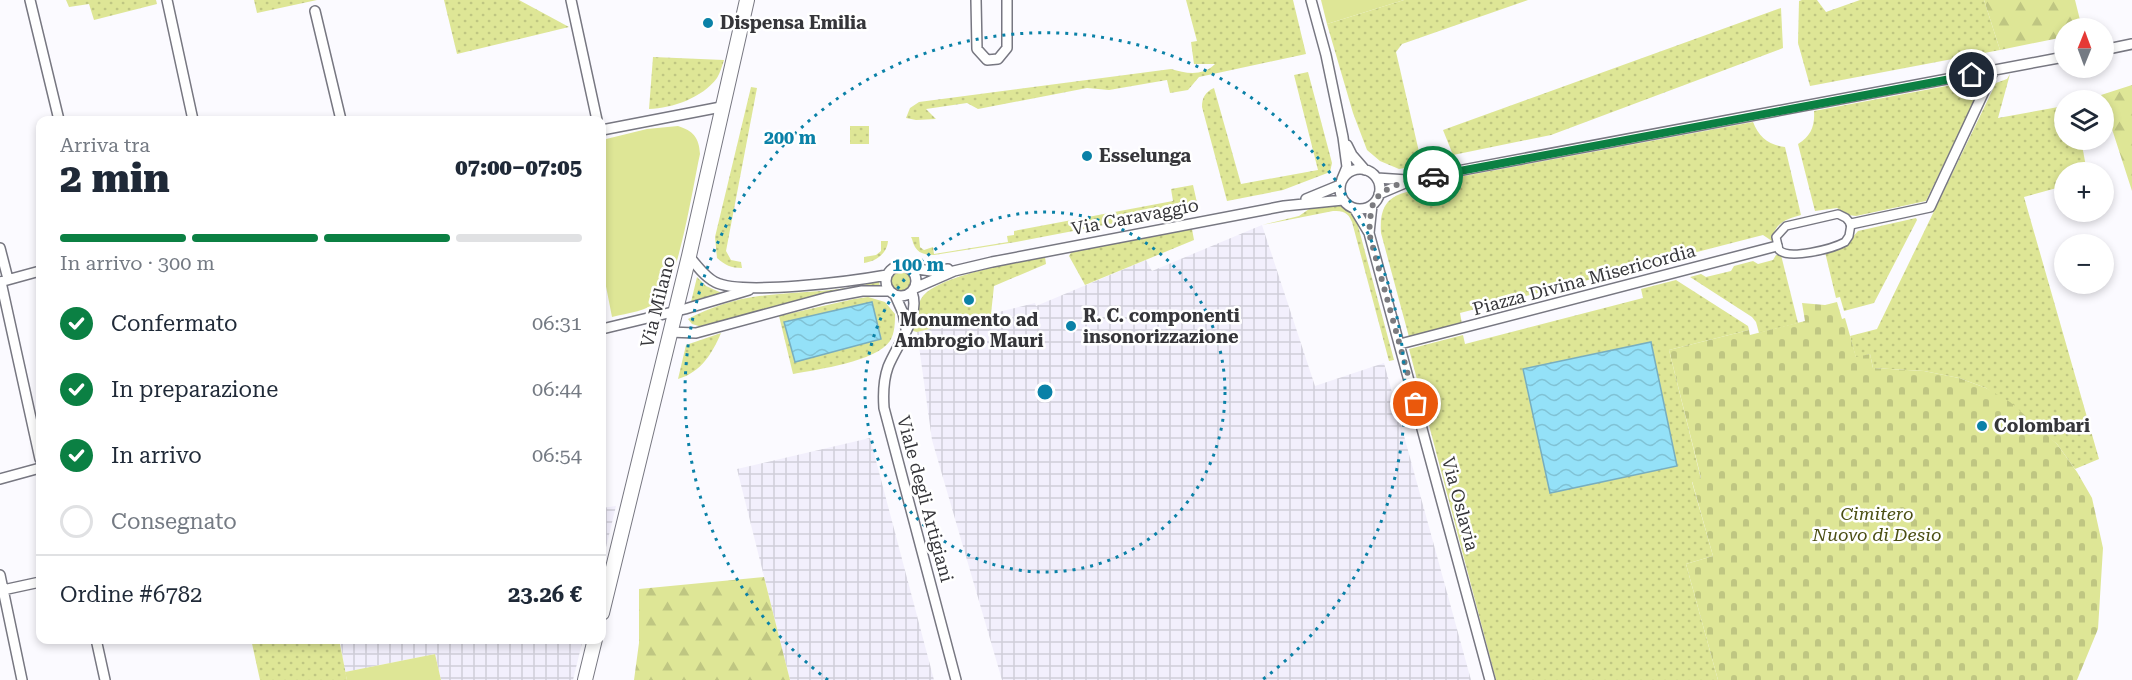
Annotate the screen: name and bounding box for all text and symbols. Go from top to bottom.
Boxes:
place label: Dispensa Emilia [720,12,867,33]
marker: Dispensa Emilia [701,16,715,30]
north arrow [2054,18,2114,78]
map controls [2054,18,2114,294]
pin [1946,49,1997,100]
icon: home [1955,58,1988,91]
button: layers [2054,90,2114,150]
text: 200 m [764,127,817,148]
text: Arriva tra [60,133,150,157]
place label: Esselunga [1099,145,1192,166]
courier [1403,146,1463,206]
marker: Esselunga [1080,149,1094,163]
text: 07:00–07:05 [455,155,582,180]
text: 2 min [60,156,170,202]
icon: car [1417,160,1450,193]
button: + [2054,162,2114,222]
street label: Via Caravaggio [1070,194,1200,239]
button: − [2054,234,2114,294]
street label: Piazza Divina Misericordia [1470,240,1698,319]
text: In arrivo · 300 m [60,251,215,275]
street label: Via Milano [636,254,679,350]
text: 100 m [892,254,945,275]
marker: Monumento ad Ambrogio Mauri [962,293,976,307]
place label: R. C. componenti insonorizzazione [1083,305,1240,347]
icon: check [60,307,93,340]
place label: Monumento ad Ambrogio Mauri [894,309,1044,351]
text: Confermato [111,311,237,336]
text: 06:31 [532,311,582,335]
marker: R. C. componenti insonorizzazione [1064,319,1078,333]
icon: check [60,373,93,406]
text: In preparazione [111,377,278,402]
text: 06:44 [532,377,582,401]
pin [1390,378,1441,429]
centre of rings [1035,382,1055,402]
icon: bag [1399,387,1432,420]
street label: Viale degli Artigiani [893,413,958,585]
place label: Colombari [1994,415,2090,436]
marker: Colombari [1975,419,1989,433]
icon: check [60,439,93,472]
text: In arrivo [111,443,202,468]
text: 06:54 [532,443,582,467]
street label: Via Oslavia [1438,455,1483,553]
park label: Cimitero Nuovo di Desio [1812,503,1941,545]
text: Consegnato [111,509,237,534]
text: Ordine #6782 [60,582,202,607]
text: 23.26 € [508,582,582,607]

